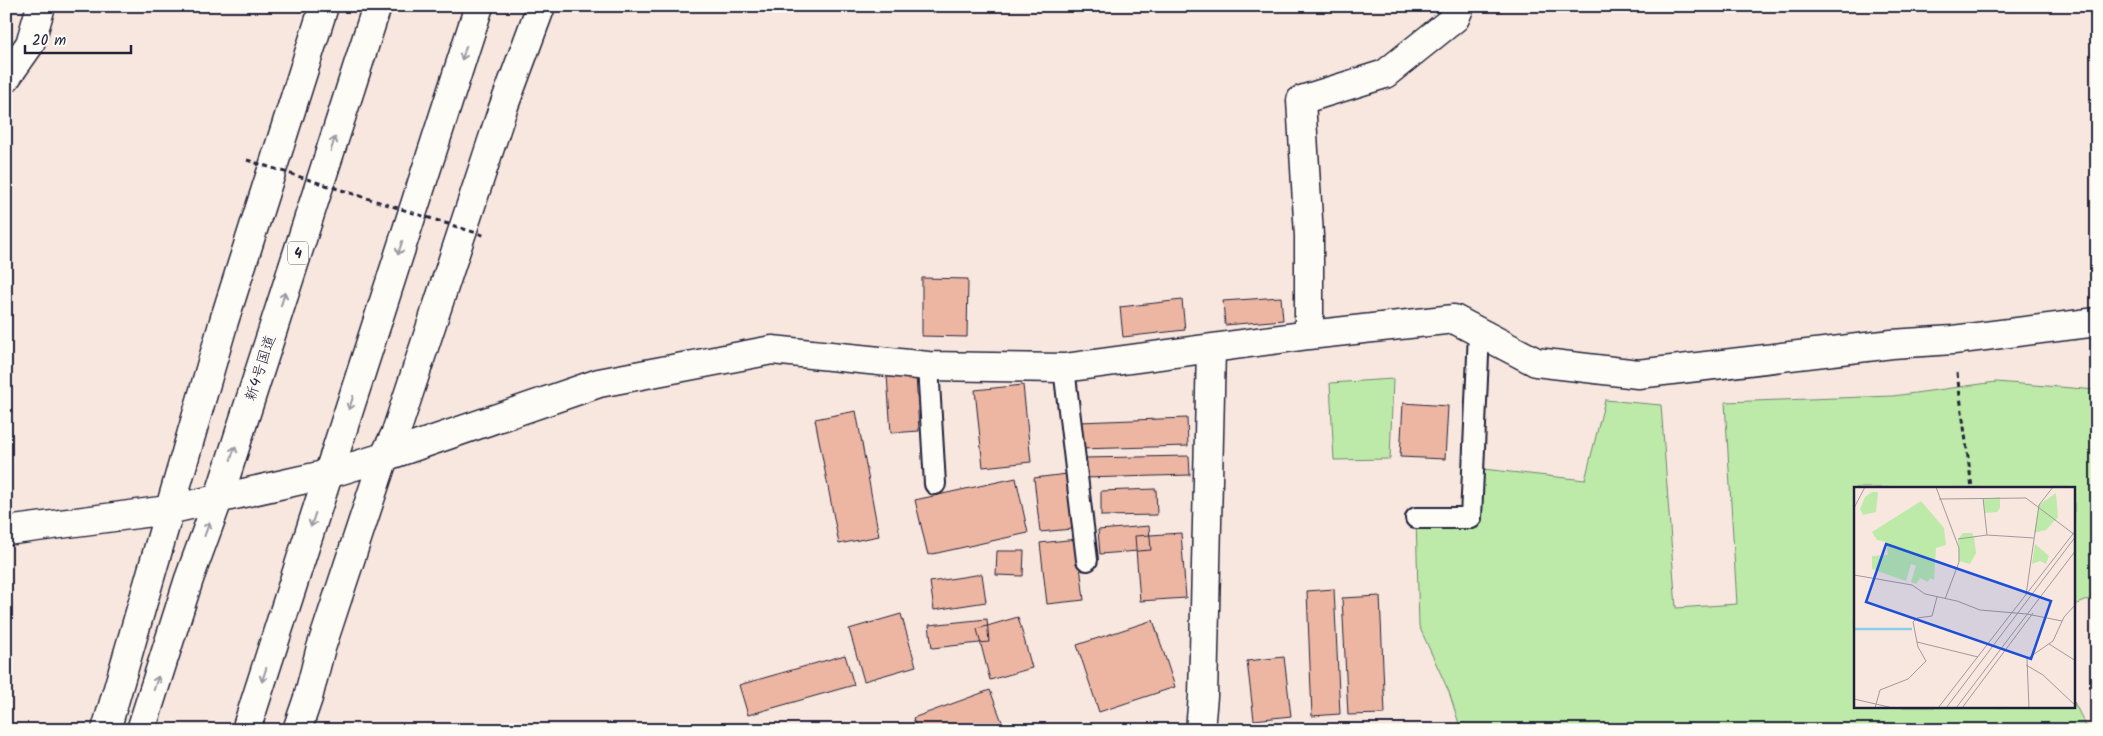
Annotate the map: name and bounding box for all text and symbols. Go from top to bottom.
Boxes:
scale bar [25,22,131,54]
text: 20 m [32,29,66,53]
one-way arrow [458,44,468,60]
one-way arrow [329,137,338,152]
one-way arrow [395,240,405,256]
road number: 4 [288,242,308,264]
one-way arrow [279,291,288,307]
street label: 新4号国道 [239,332,283,404]
one-way arrow [345,394,355,410]
one-way arrow [229,446,238,461]
inset map [1854,487,2076,708]
one-way arrow [308,512,317,527]
one-way arrow [203,522,212,537]
one-way arrow [258,667,268,683]
one-way arrow [151,676,161,692]

